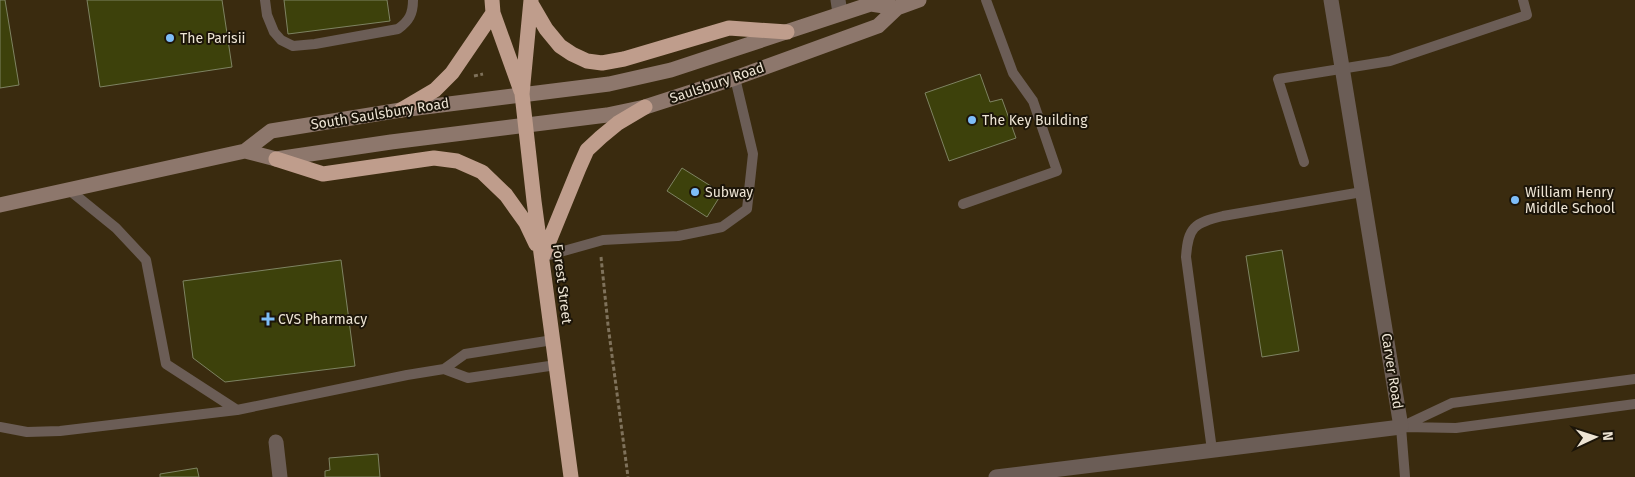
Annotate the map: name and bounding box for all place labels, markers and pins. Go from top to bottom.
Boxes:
place label: The Parisii [180,30,246,47]
marker: The Parisii [164,32,176,44]
place label: The Key Building [982,112,1088,129]
marker: The Key Building [966,114,978,126]
place label: Subway [705,184,753,201]
place label: William Henry Middle School [1525,184,1615,217]
marker: Subway [689,186,701,198]
marker: William Henry Middle School [1509,194,1521,206]
place label: CVS Pharmacy [278,311,367,328]
marker: CVS Pharmacy [262,313,274,325]

